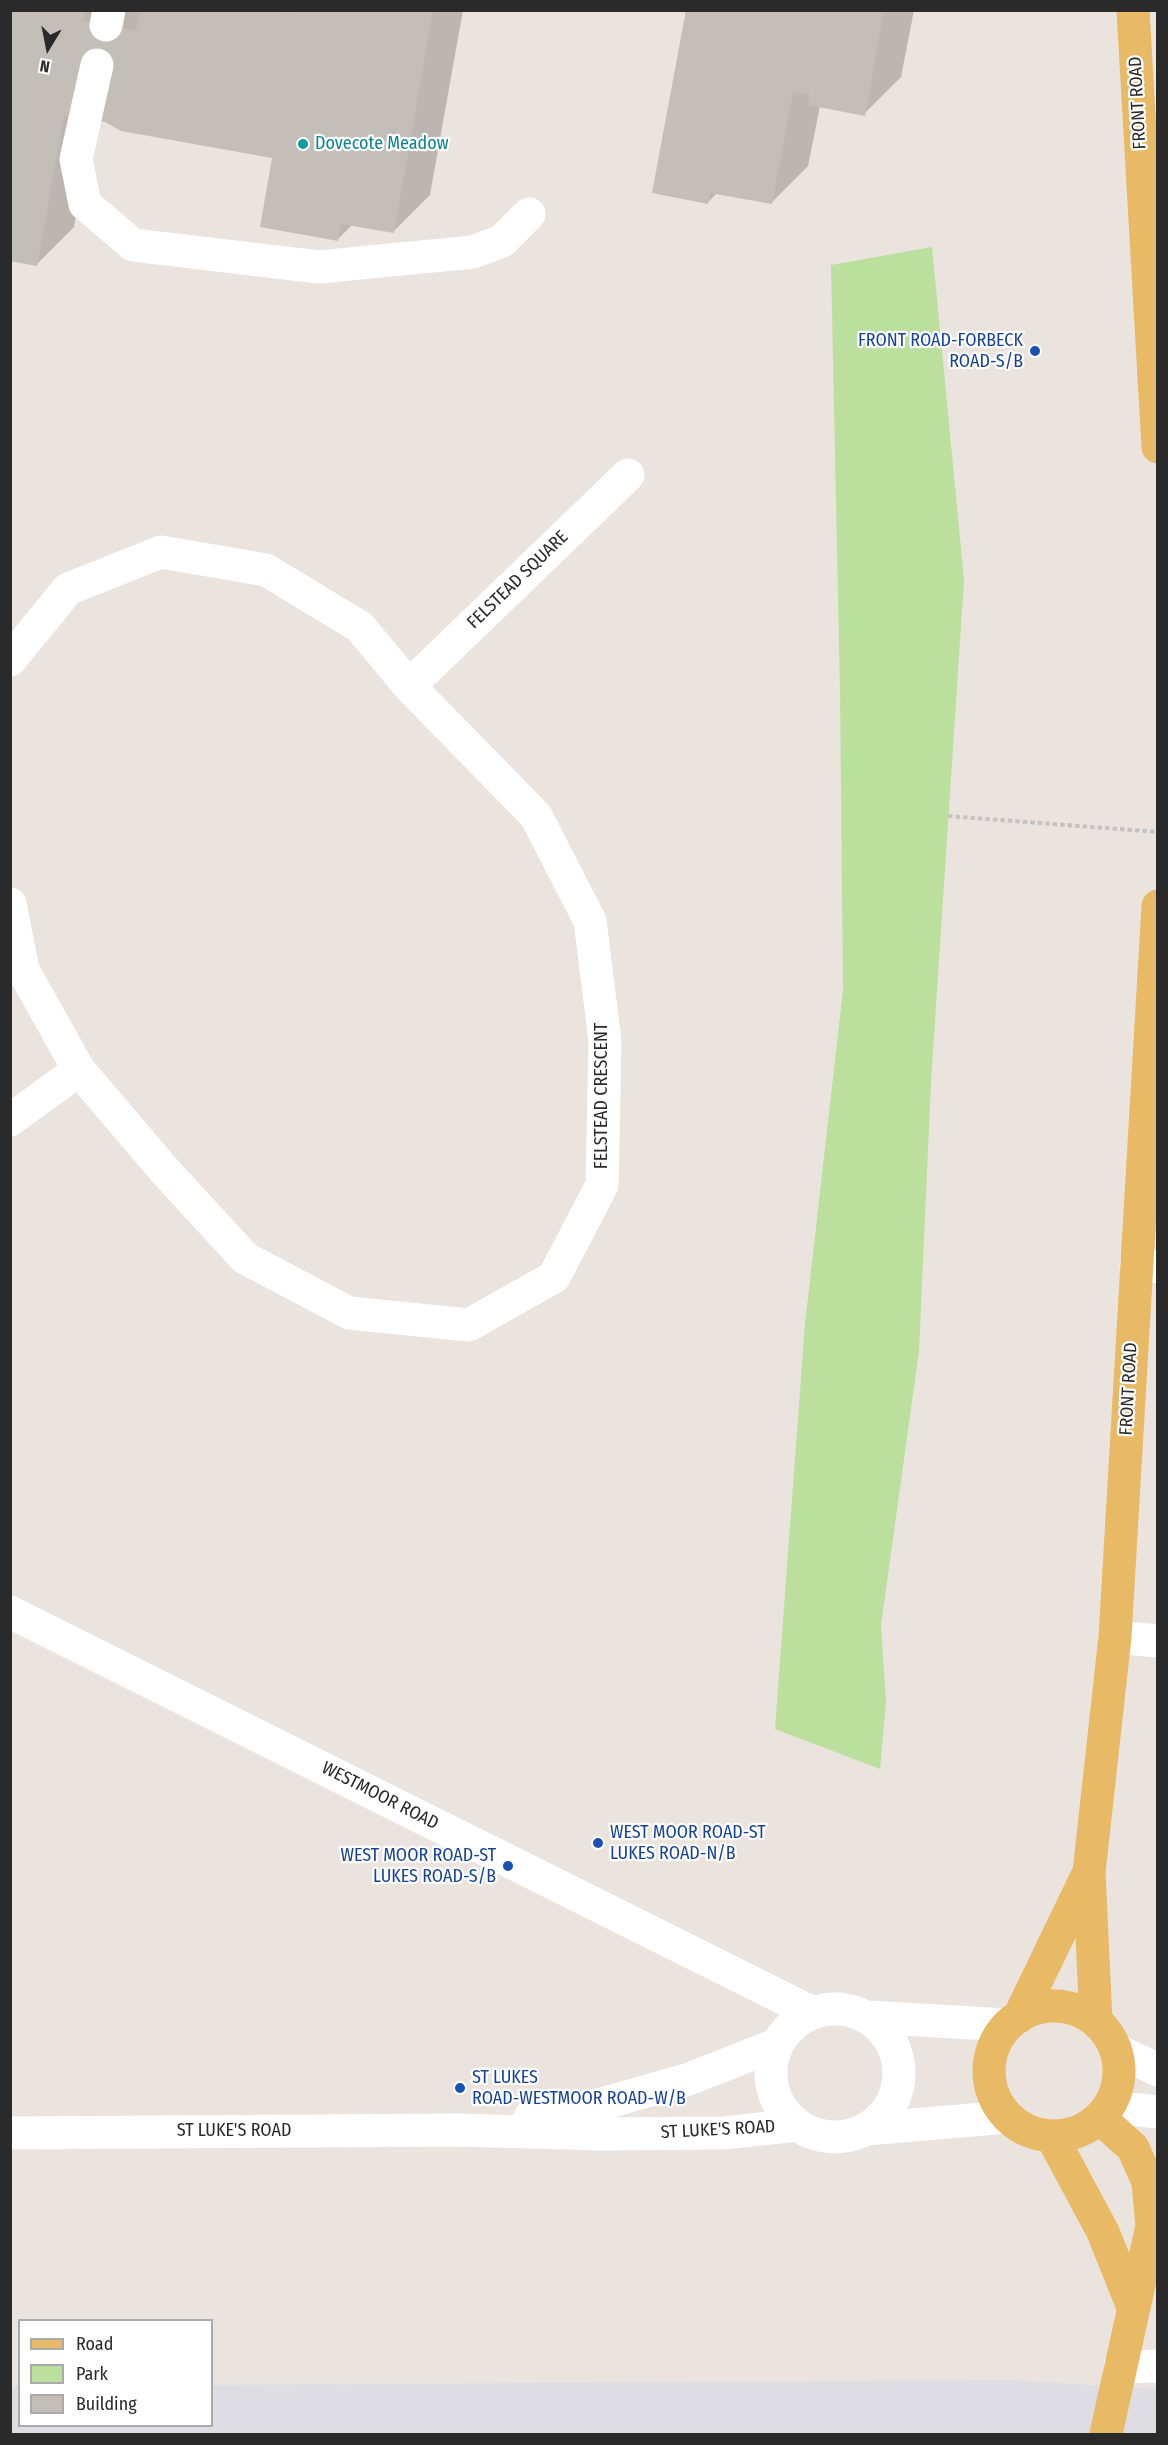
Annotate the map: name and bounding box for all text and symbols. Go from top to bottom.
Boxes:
north arrow [18,18,78,78]
text: N [38,56,51,76]
street label: FRONT ROAD [1125,56,1151,150]
place label: Dovecote Meadow [315,133,449,155]
marker: Dovecote Meadow [296,137,310,151]
place label: FRONT ROAD-FORBECK ROAD-S/B [858,330,1023,372]
marker: FRONT ROAD-FORBECK ROAD-S/B [1028,344,1042,358]
street label: FELSTEAD SQUARE [463,526,573,634]
street label: FELSTEAD CRESCENT [591,1023,613,1169]
street label: FRONT ROAD [1116,1342,1142,1436]
street label: WESTMOOR ROAD [318,1757,442,1835]
place label: WEST MOOR ROAD-ST LUKES ROAD-N/B [610,1822,766,1864]
marker: WEST MOOR ROAD-ST LUKES ROAD-N/B [591,1836,605,1850]
place label: WEST MOOR ROAD-ST LUKES ROAD-S/B [340,1845,496,1888]
marker: WEST MOOR ROAD-ST LUKES ROAD-S/B [501,1859,515,1873]
place label: ST LUKES ROAD-WESTMOOR ROAD-W/B [472,2067,686,2110]
marker: ST LUKES ROAD-WESTMOOR ROAD-W/B [453,2081,467,2095]
street label: ST LUKE'S ROAD [660,2116,776,2144]
street label: ST LUKE'S ROAD [177,2120,291,2142]
legend [18,2319,213,2427]
text: Road [76,2333,113,2355]
text: Park [76,2363,108,2385]
text: Building [76,2393,137,2415]

